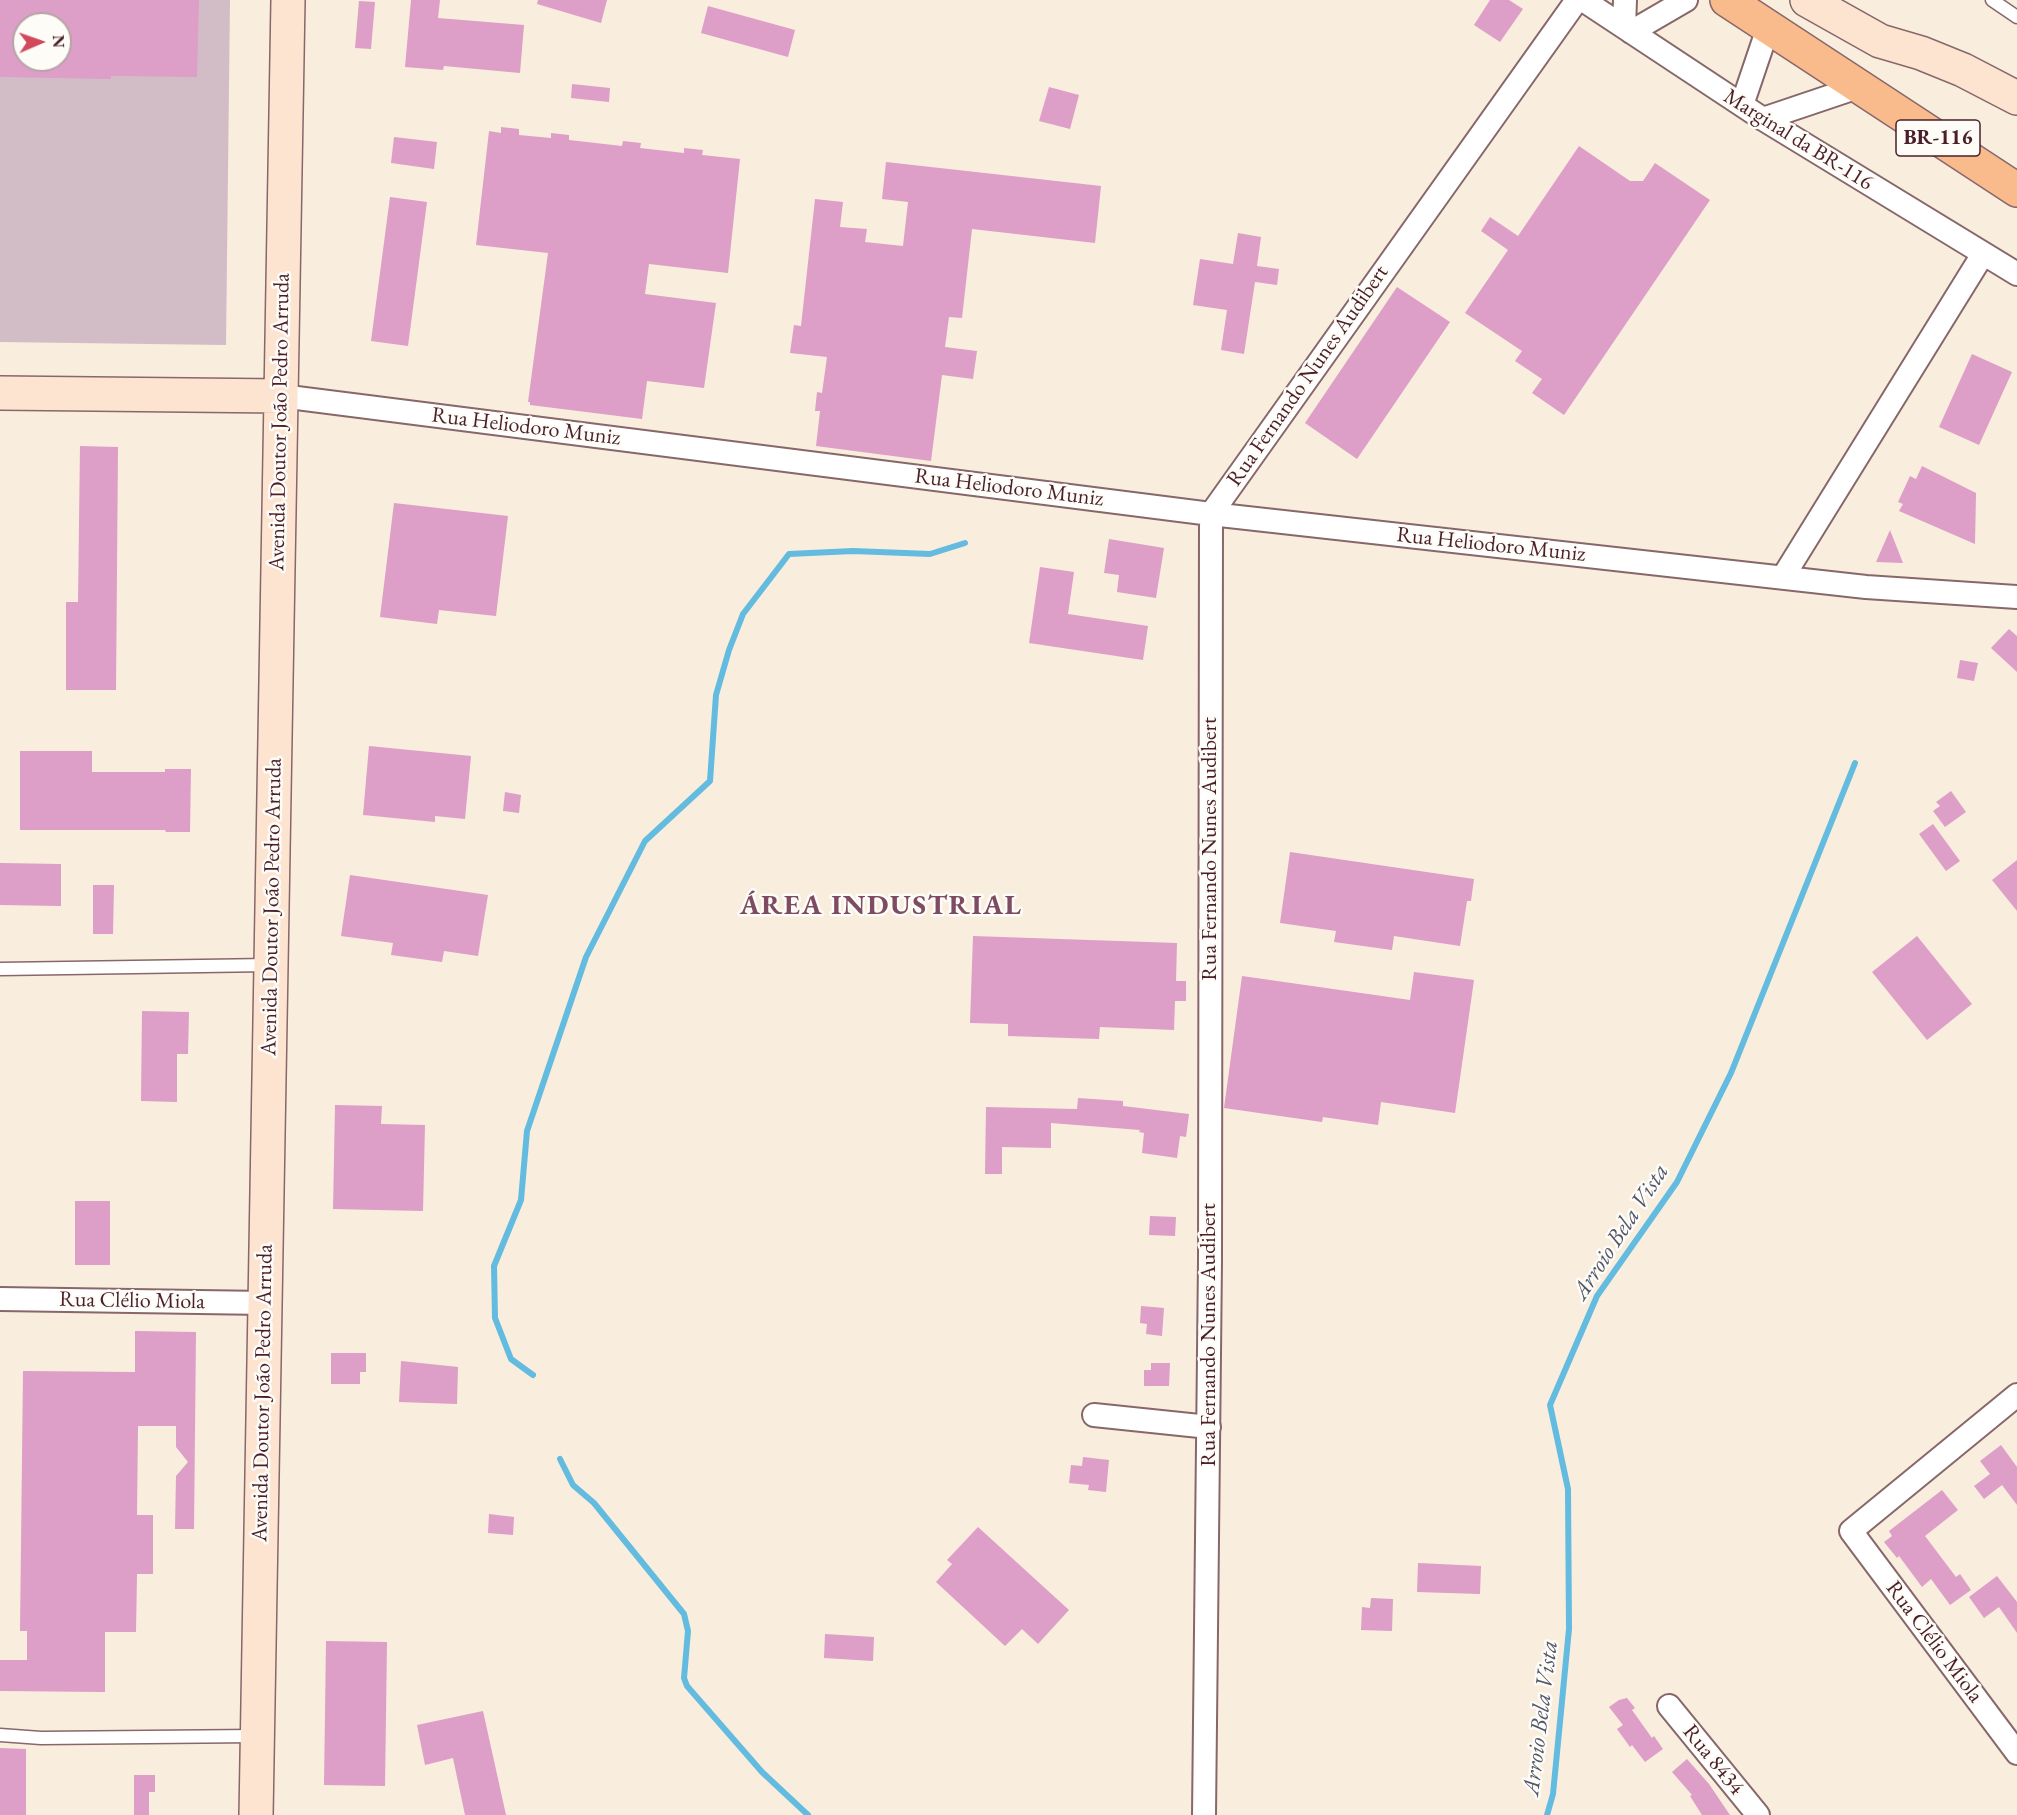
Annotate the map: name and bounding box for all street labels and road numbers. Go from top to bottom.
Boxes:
street label: Marginal da BR-116 [1718,83,1878,197]
road number: BR-116 [1896,120,1980,156]
street label: Rua Fernando Nunes Audibert [1222,260,1394,492]
street label: Avenida Doutor João Pedro Arruda [264,273,296,571]
street label: Rua Heliodoro Muniz [430,402,622,452]
street label: Rua Heliodoro Muniz [913,463,1105,513]
street label: Rua Heliodoro Muniz [1395,522,1587,568]
street label: Rua Fernando Nunes Audibert [1197,717,1223,981]
street label: Avenida Doutor João Pedro Arruda [256,758,288,1056]
street label: Rua Fernando Nunes Audibert [1196,1203,1222,1467]
street label: Avenida Doutor João Pedro Arruda [247,1244,279,1542]
street label: Rua Clélio Miola [59,1287,205,1315]
street label: Rua Clélio Miola [1880,1576,1988,1708]
street label: Rua 8434 [1677,1720,1749,1800]

